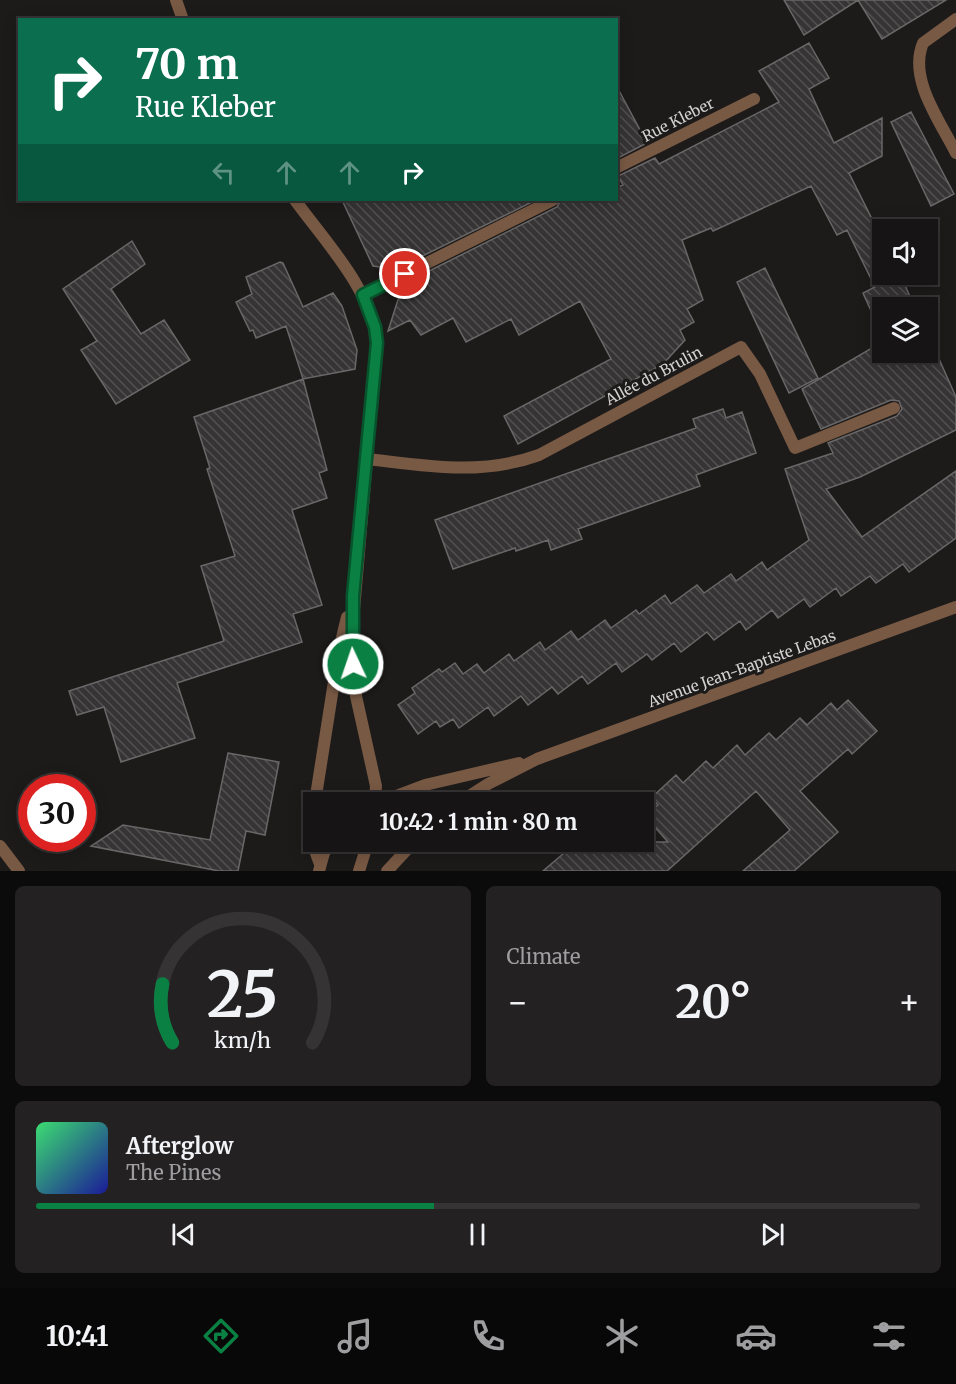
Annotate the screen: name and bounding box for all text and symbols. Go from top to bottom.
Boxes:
text: 70 m [135,38,239,90]
icon: right [36,42,114,120]
text: Rue Kleber [135,90,276,124]
street label: Rue Kleber [639,93,717,146]
icon: left [207,156,240,189]
icon: ahead [270,156,303,189]
icon: ahead [333,156,366,189]
icon: right [396,156,429,189]
map controls [872,219,938,363]
button: sound [872,219,938,285]
pin [379,248,430,299]
icon: arrive [388,257,421,290]
button: layers [872,297,938,363]
street label: Allée du Brulin [601,342,706,410]
street label: Avenue Jean-Baptiste Lebas [645,626,838,712]
position arrow [321,632,385,696]
speed limit sign: 30 [18,774,96,852]
text: 10:42 · 1 min · 80 m [380,808,577,836]
text: Climate [507,944,581,969]
text: 25 [207,956,279,1034]
text: 20° [675,974,751,1030]
text: − [507,982,529,1023]
text: + [898,982,920,1023]
text: km/h [214,1027,271,1054]
text: Afterglow [126,1132,233,1160]
text: The Pines [126,1160,221,1185]
icon: previous [167,1218,200,1251]
icon: pause [461,1218,494,1251]
icon: next [756,1218,789,1251]
icon: directions [200,1315,242,1357]
icon: music [334,1315,376,1357]
icon: phone [467,1315,509,1357]
icon: climate [601,1315,643,1357]
icon: car [735,1315,777,1357]
icon: filters [868,1315,910,1357]
text: 10:41 [46,1319,109,1353]

